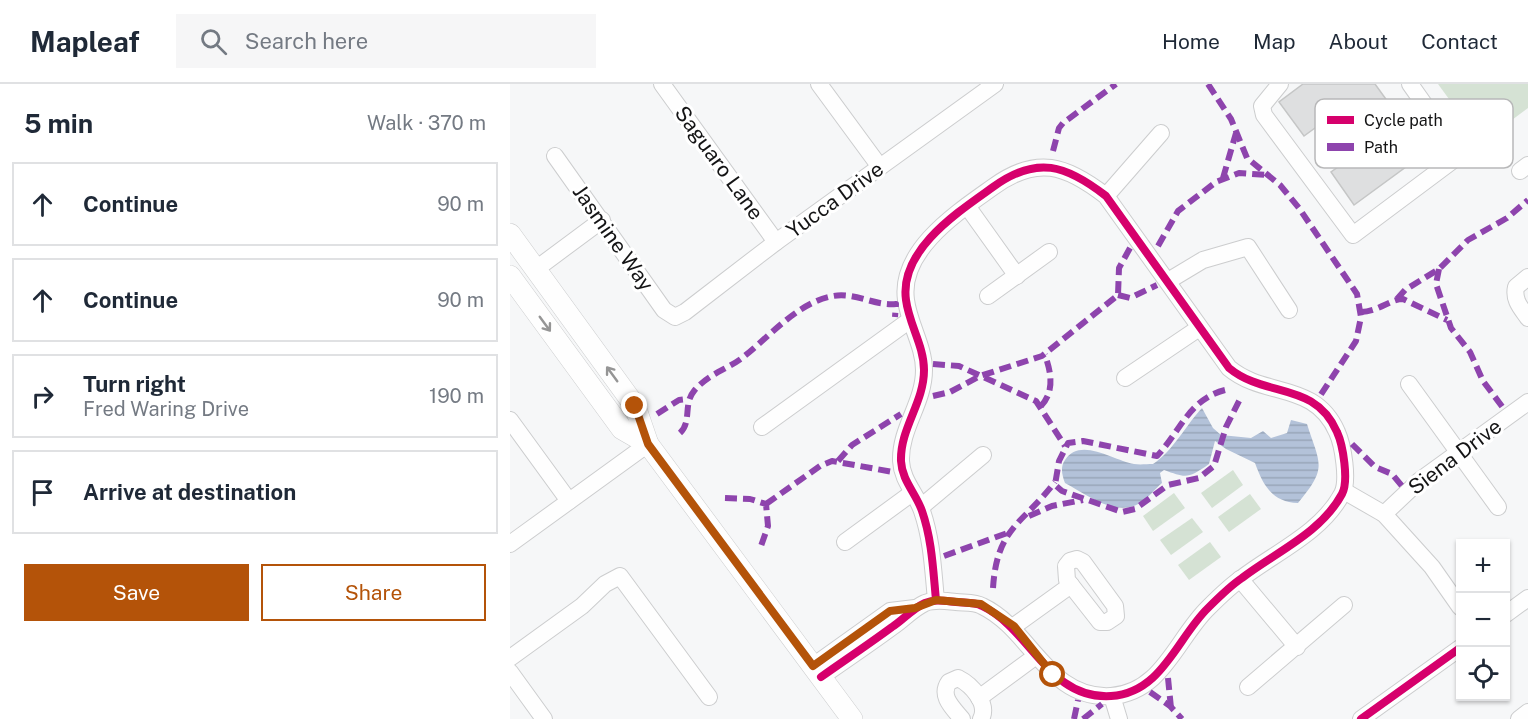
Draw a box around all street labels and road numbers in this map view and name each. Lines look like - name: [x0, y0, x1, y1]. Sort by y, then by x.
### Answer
- street label: Saguaro Lane: [670, 101, 769, 224]
- street label: Yucca Drive: [781, 156, 888, 243]
- street label: Jasmine Way: [568, 180, 659, 296]
- street label: Siena Drive: [1403, 413, 1506, 500]

